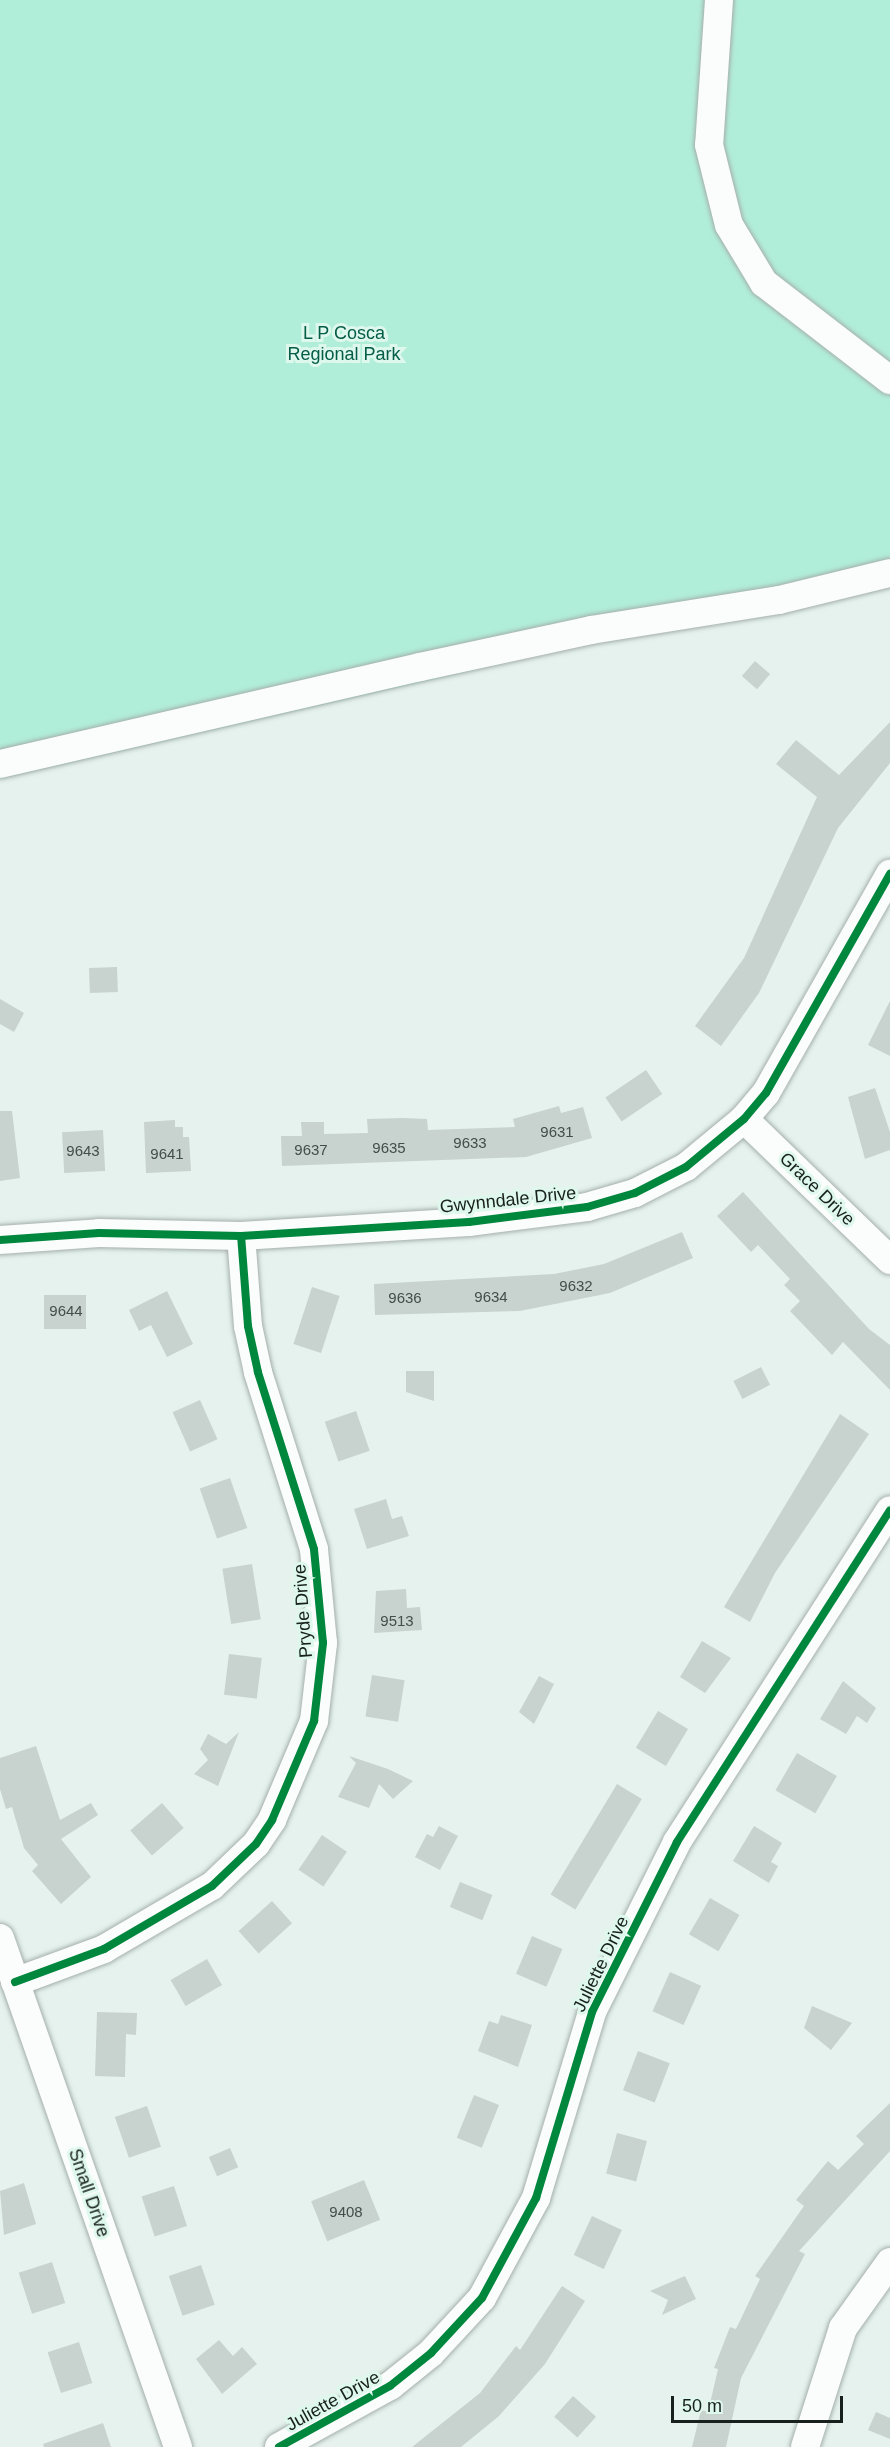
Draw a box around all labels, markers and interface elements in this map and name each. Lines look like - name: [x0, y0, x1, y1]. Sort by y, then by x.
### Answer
- park label: L P Cosca Regional Park: [287, 323, 401, 366]
- house number: 9631: [540, 1123, 574, 1141]
- house number: 9633: [453, 1134, 487, 1152]
- house number: 9635: [372, 1139, 406, 1157]
- house number: 9637: [294, 1141, 328, 1159]
- house number: 9643: [66, 1142, 100, 1160]
- house number: 9641: [150, 1145, 184, 1163]
- street label: Grace Drive: [775, 1148, 859, 1230]
- street label: Gwynndale Drive: [439, 1182, 577, 1218]
- house number: 9632: [559, 1277, 593, 1295]
- house number: 9634: [474, 1288, 508, 1306]
- house number: 9636: [388, 1289, 422, 1307]
- house number: 9644: [49, 1302, 83, 1320]
- street label: Pryde Drive: [289, 1563, 317, 1659]
- house number: 9513: [380, 1612, 414, 1630]
- street label: Juliette Drive: [568, 1913, 634, 2015]
- street label: Small Drive: [64, 2146, 114, 2240]
- house number: 9408: [329, 2203, 363, 2221]
- street label: Juliette Drive: [282, 2366, 384, 2436]
- scale bar: [674, 2384, 846, 2422]
- text: 50 m: [682, 2396, 722, 2416]

